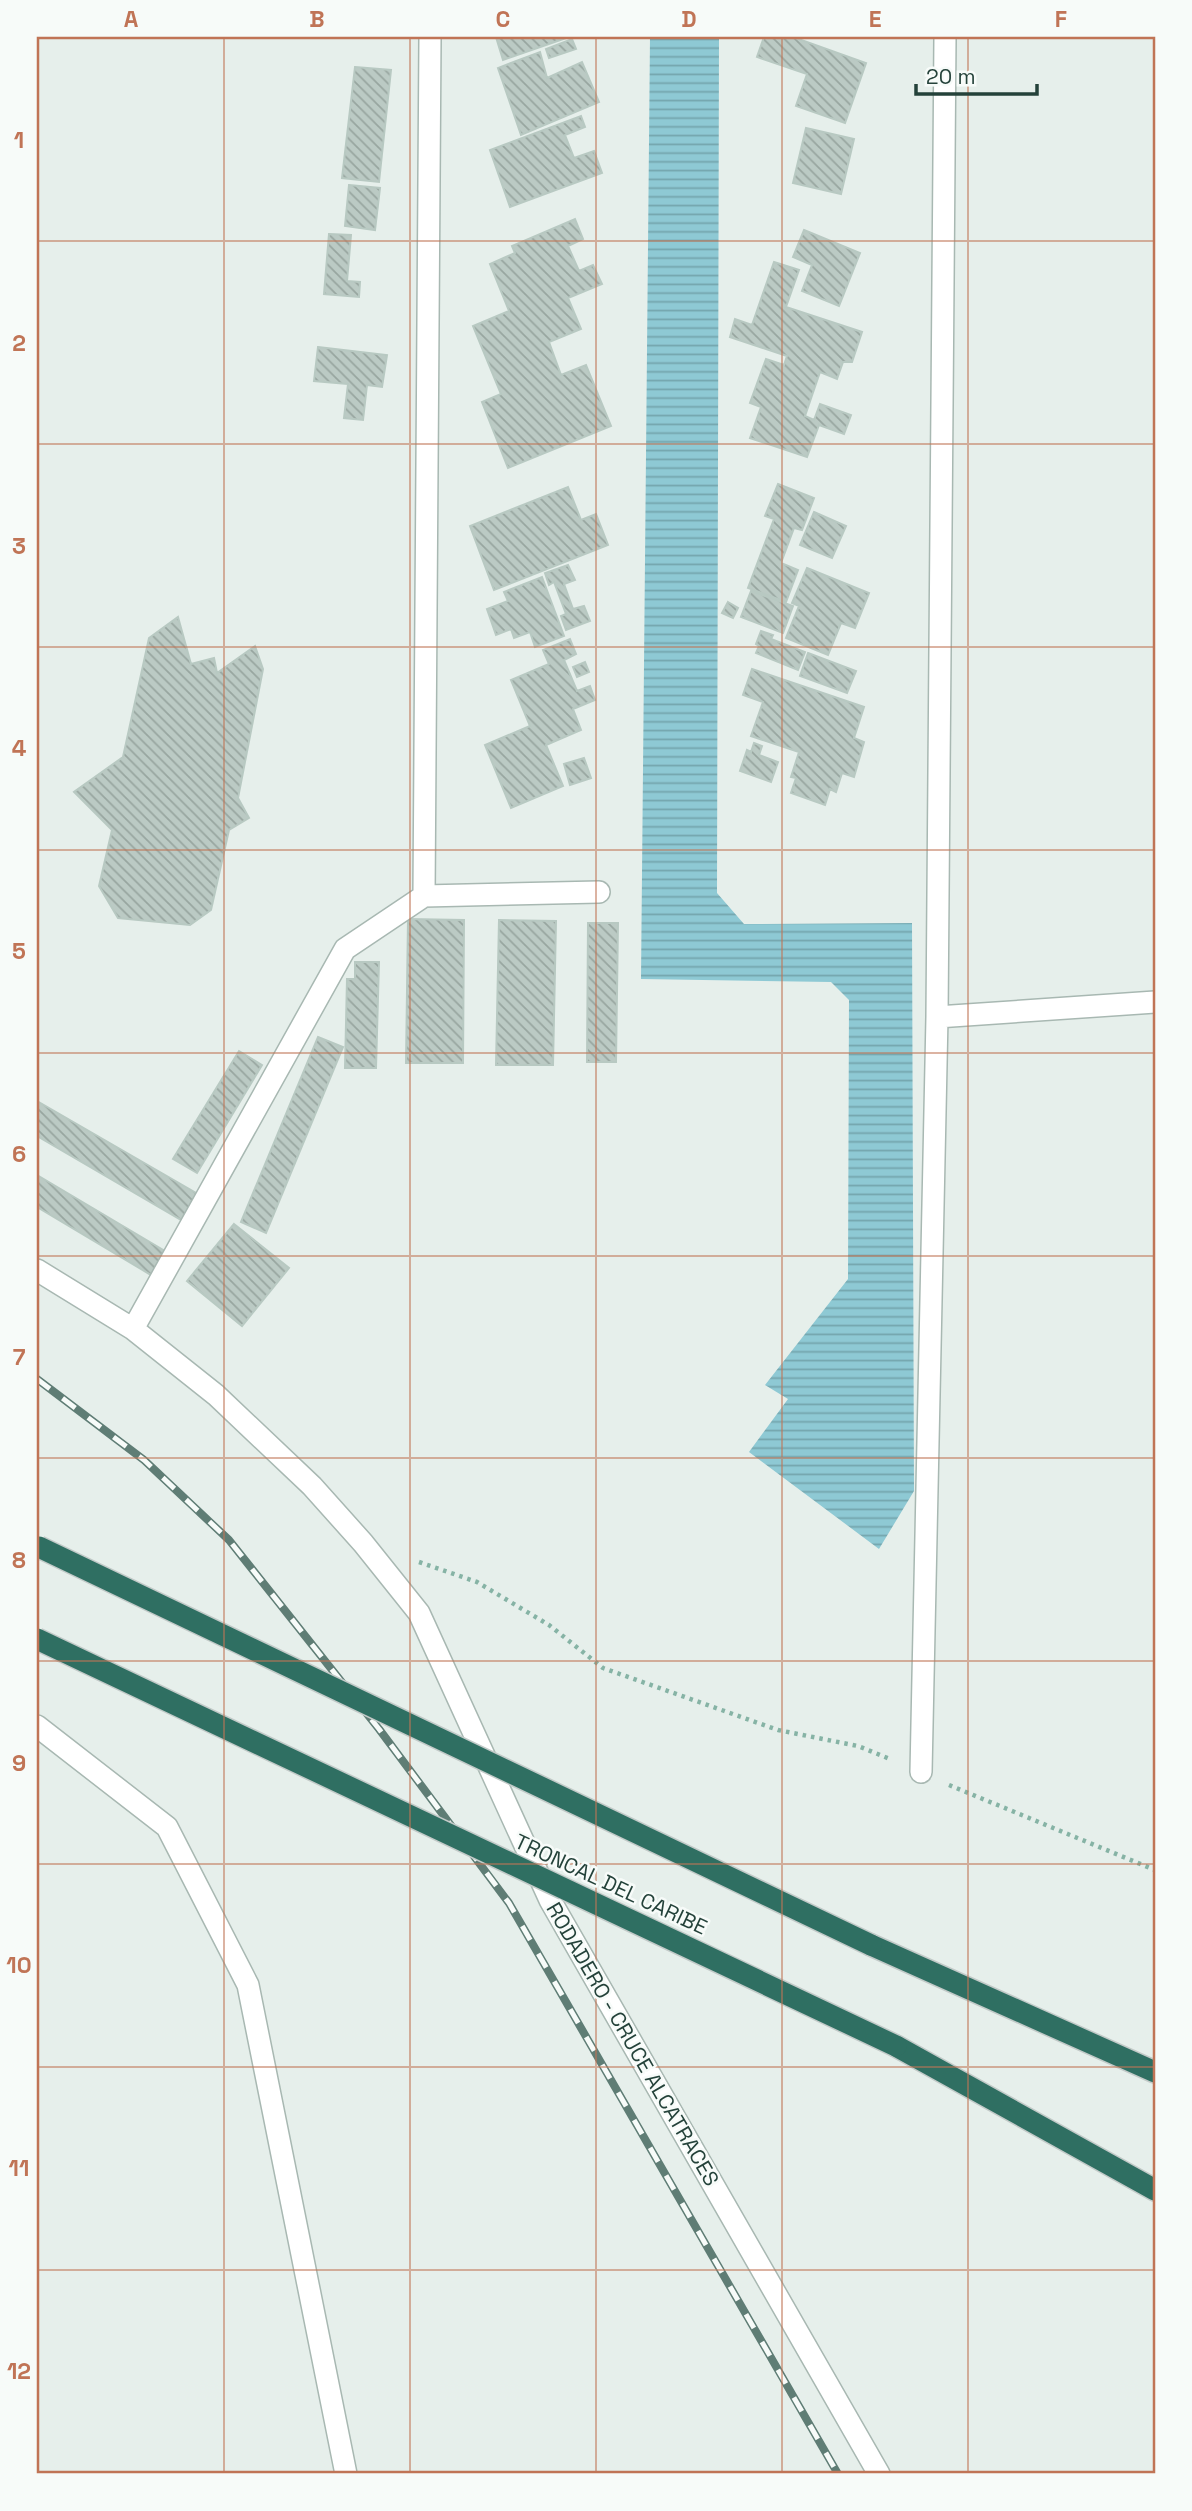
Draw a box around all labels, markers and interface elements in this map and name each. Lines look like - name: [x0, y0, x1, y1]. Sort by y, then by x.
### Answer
- text: A: [124, 4, 139, 34]
- text: B: [309, 4, 325, 34]
- text: C: [496, 4, 510, 34]
- text: D: [681, 4, 697, 34]
- text: E: [869, 4, 881, 34]
- text: F: [1055, 4, 1067, 34]
- scale bar: [916, 52, 1036, 96]
- text: 20 m: [926, 63, 976, 90]
- text: 1: [14, 125, 24, 155]
- text: 2: [12, 328, 26, 358]
- text: 3: [12, 531, 26, 561]
- text: 4: [12, 733, 27, 763]
- text: 5: [12, 936, 26, 966]
- text: 6: [12, 1139, 26, 1169]
- text: 7: [13, 1342, 26, 1372]
- text: 8: [12, 1545, 26, 1575]
- text: 9: [12, 1748, 26, 1778]
- street label: TRONCAL DEL CARIBE: [510, 1828, 712, 1940]
- street label: RODADERO - CRUCE ALCATRACES: [541, 1897, 725, 2191]
- text: 10: [6, 1950, 32, 1980]
- text: 11: [9, 2153, 29, 2183]
- text: 12: [7, 2356, 31, 2386]

